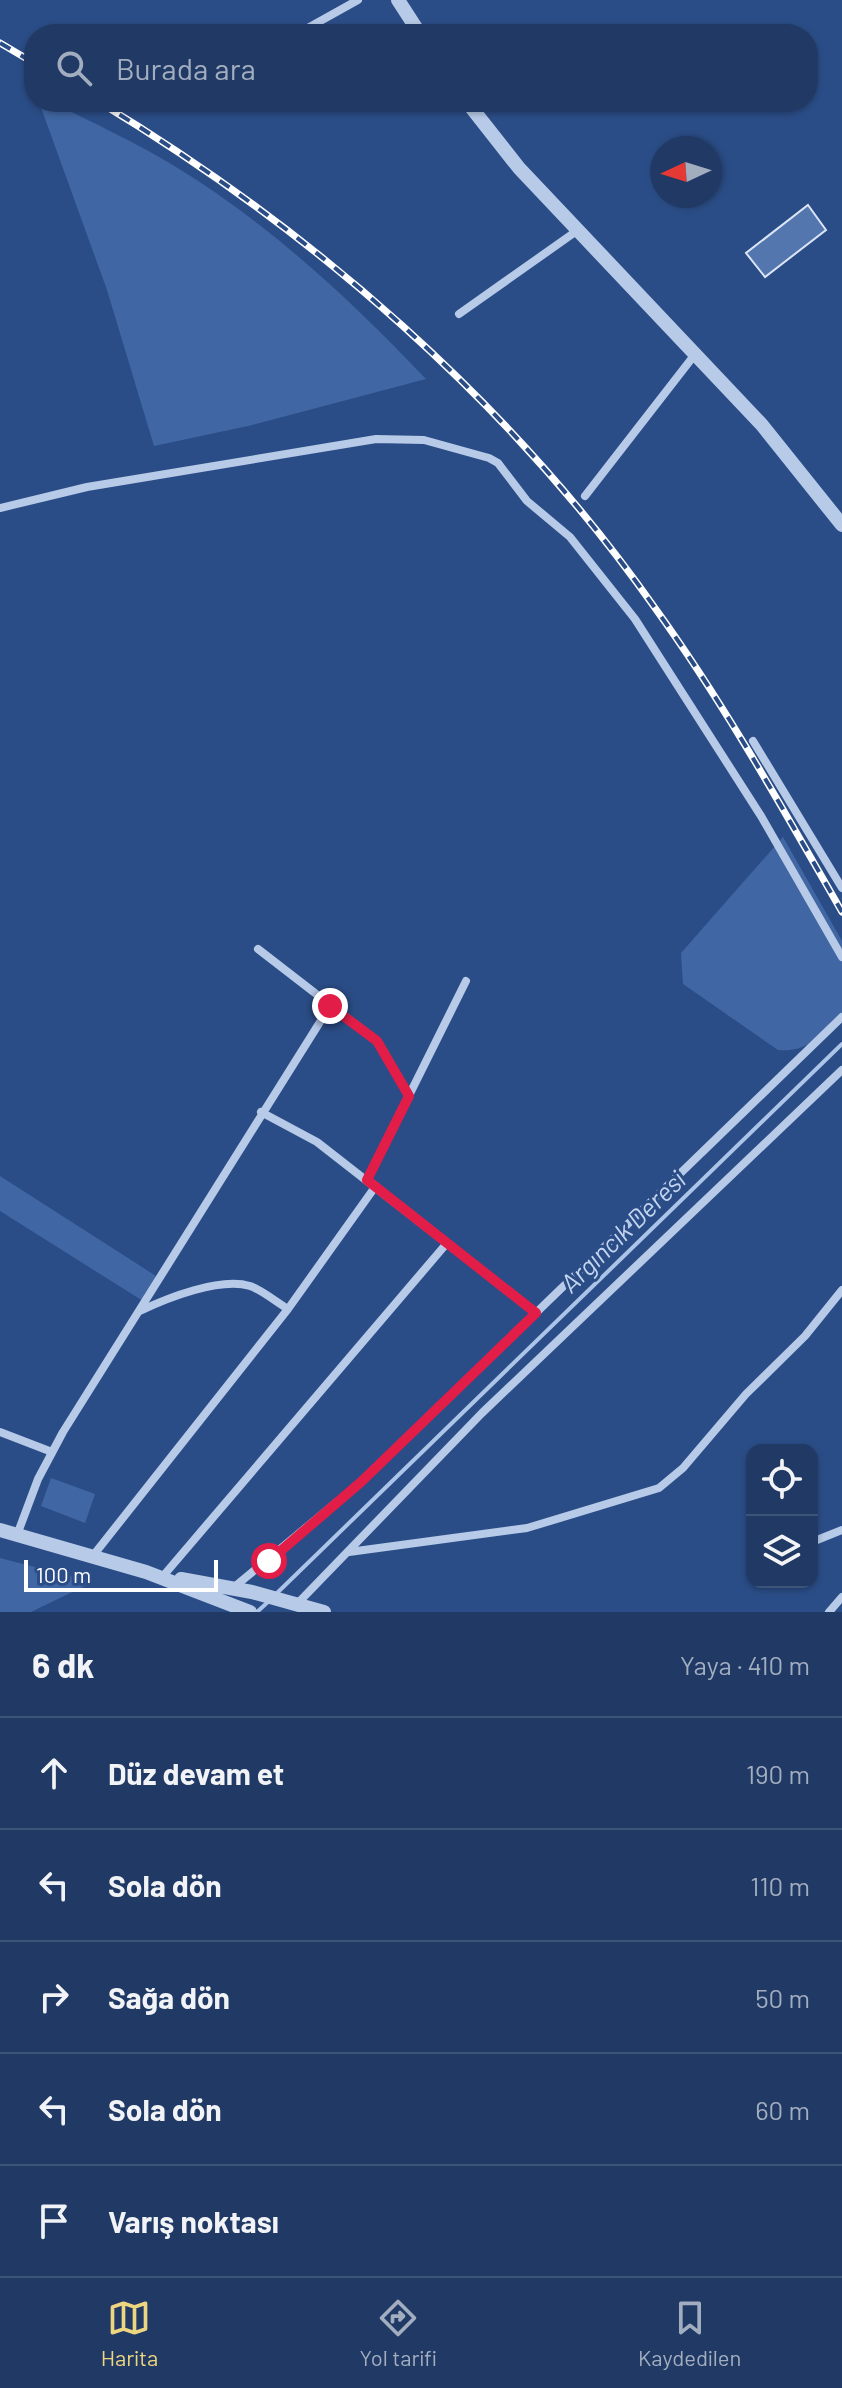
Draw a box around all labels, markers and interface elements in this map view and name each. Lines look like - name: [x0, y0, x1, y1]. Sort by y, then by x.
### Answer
- search box: [24, 24, 818, 112]
- icon: search: [52, 46, 96, 90]
- text: Burada ara: [116, 50, 256, 86]
- north arrow: [650, 136, 722, 208]
- route end: [312, 988, 348, 1024]
- water label: Argıncık Deresi: [553, 1163, 691, 1298]
- map controls: [746, 1444, 818, 1588]
- button: locate: [746, 1444, 818, 1516]
- button: layers: [746, 1516, 818, 1588]
- route start: [251, 1543, 287, 1579]
- scale bar: [24, 1556, 218, 1592]
- text: 100 m: [36, 1561, 91, 1587]
- text: 6 dk: [32, 1644, 94, 1685]
- text: Yaya · 410 m: [680, 1649, 810, 1680]
- icon: ahead: [32, 1751, 76, 1795]
- text: Düz devam et: [108, 1755, 284, 1791]
- text: 190 m: [746, 1758, 810, 1789]
- icon: left: [32, 1863, 76, 1907]
- text: Sola dön: [108, 1867, 222, 1903]
- text: 110 m: [750, 1870, 810, 1901]
- icon: right: [32, 1975, 76, 2019]
- text: Sağa dön: [108, 1979, 230, 2015]
- text: 50 m: [755, 1982, 810, 2013]
- icon: left: [32, 2087, 76, 2131]
- text: Sola dön: [108, 2091, 222, 2127]
- text: 60 m: [755, 2094, 810, 2125]
- icon: arrive: [32, 2199, 76, 2243]
- text: Varış noktası: [108, 2203, 279, 2239]
- tab: Harita: [101, 2296, 158, 2370]
- tab: Yol tarifi: [360, 2296, 437, 2370]
- tab: Kaydedilen: [638, 2296, 741, 2370]

